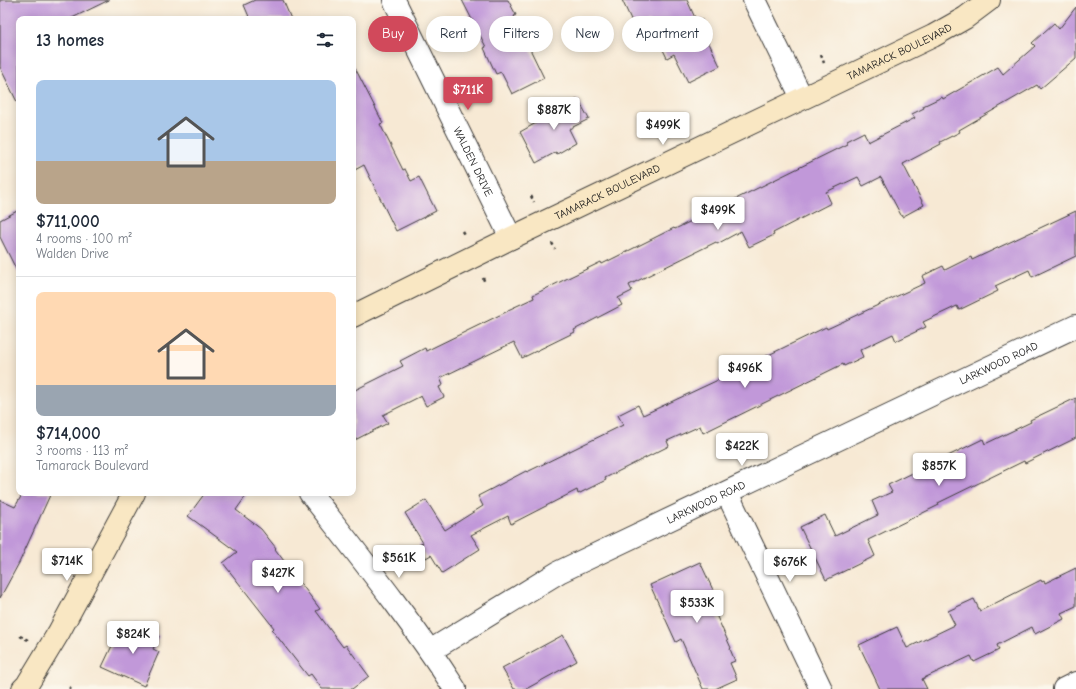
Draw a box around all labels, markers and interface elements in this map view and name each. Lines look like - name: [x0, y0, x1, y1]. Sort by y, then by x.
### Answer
- chip: Buy: [368, 16, 418, 52]
- chip: Rent: [426, 16, 481, 52]
- chip: Filters: [489, 16, 553, 52]
- chip: New: [561, 16, 614, 52]
- chip: Apartment: [622, 16, 713, 52]
- street label: TAMARACK BOULEVARD: [845, 21, 954, 83]
- icon: filters: [314, 29, 336, 51]
- text: 13 homes: [36, 31, 104, 50]
- pin: $711K: [440, 77, 496, 111]
- text: $711K: [452, 82, 484, 97]
- pin: $887K: [526, 97, 582, 131]
- text: $887K: [537, 102, 571, 117]
- icon: home: [150, 106, 222, 178]
- pin: $499K: [635, 112, 691, 146]
- text: $499K: [646, 117, 680, 132]
- street label: WALDEN DRIVE: [450, 125, 496, 199]
- street label: TAMARACK BOULEVARD: [553, 162, 662, 223]
- pin: $499K: [690, 197, 746, 231]
- text: $499K: [701, 202, 735, 217]
- text: $711,000: [36, 212, 100, 231]
- text: 4 rooms · 100 m²: [36, 231, 132, 246]
- text: Walden Drive: [36, 246, 109, 261]
- icon: home: [150, 318, 222, 390]
- street label: LARKWOOD ROAD: [957, 339, 1040, 388]
- pin: $496K: [717, 355, 773, 389]
- text: $496K: [728, 360, 762, 375]
- text: $714,000: [36, 424, 101, 443]
- pin: $422K: [714, 433, 770, 467]
- text: $422K: [725, 438, 759, 453]
- text: 3 rooms · 113 m²: [36, 443, 128, 458]
- pin: $857K: [911, 453, 967, 487]
- text: Tamarack Boulevard: [36, 458, 149, 473]
- text: $857K: [922, 458, 956, 473]
- street label: LARKWOOD ROAD: [665, 478, 748, 527]
- pin: $561K: [371, 545, 427, 579]
- pin: $714K: [39, 548, 95, 582]
- pin: $676K: [762, 549, 818, 583]
- text: $561K: [382, 550, 416, 565]
- text: $714K: [51, 553, 83, 568]
- text: $676K: [773, 554, 807, 569]
- pin: $427K: [250, 560, 306, 594]
- text: $427K: [261, 565, 295, 580]
- pin: $533K: [669, 590, 725, 624]
- text: $533K: [680, 595, 714, 610]
- pin: $824K: [105, 621, 161, 655]
- text: $824K: [116, 626, 150, 641]

